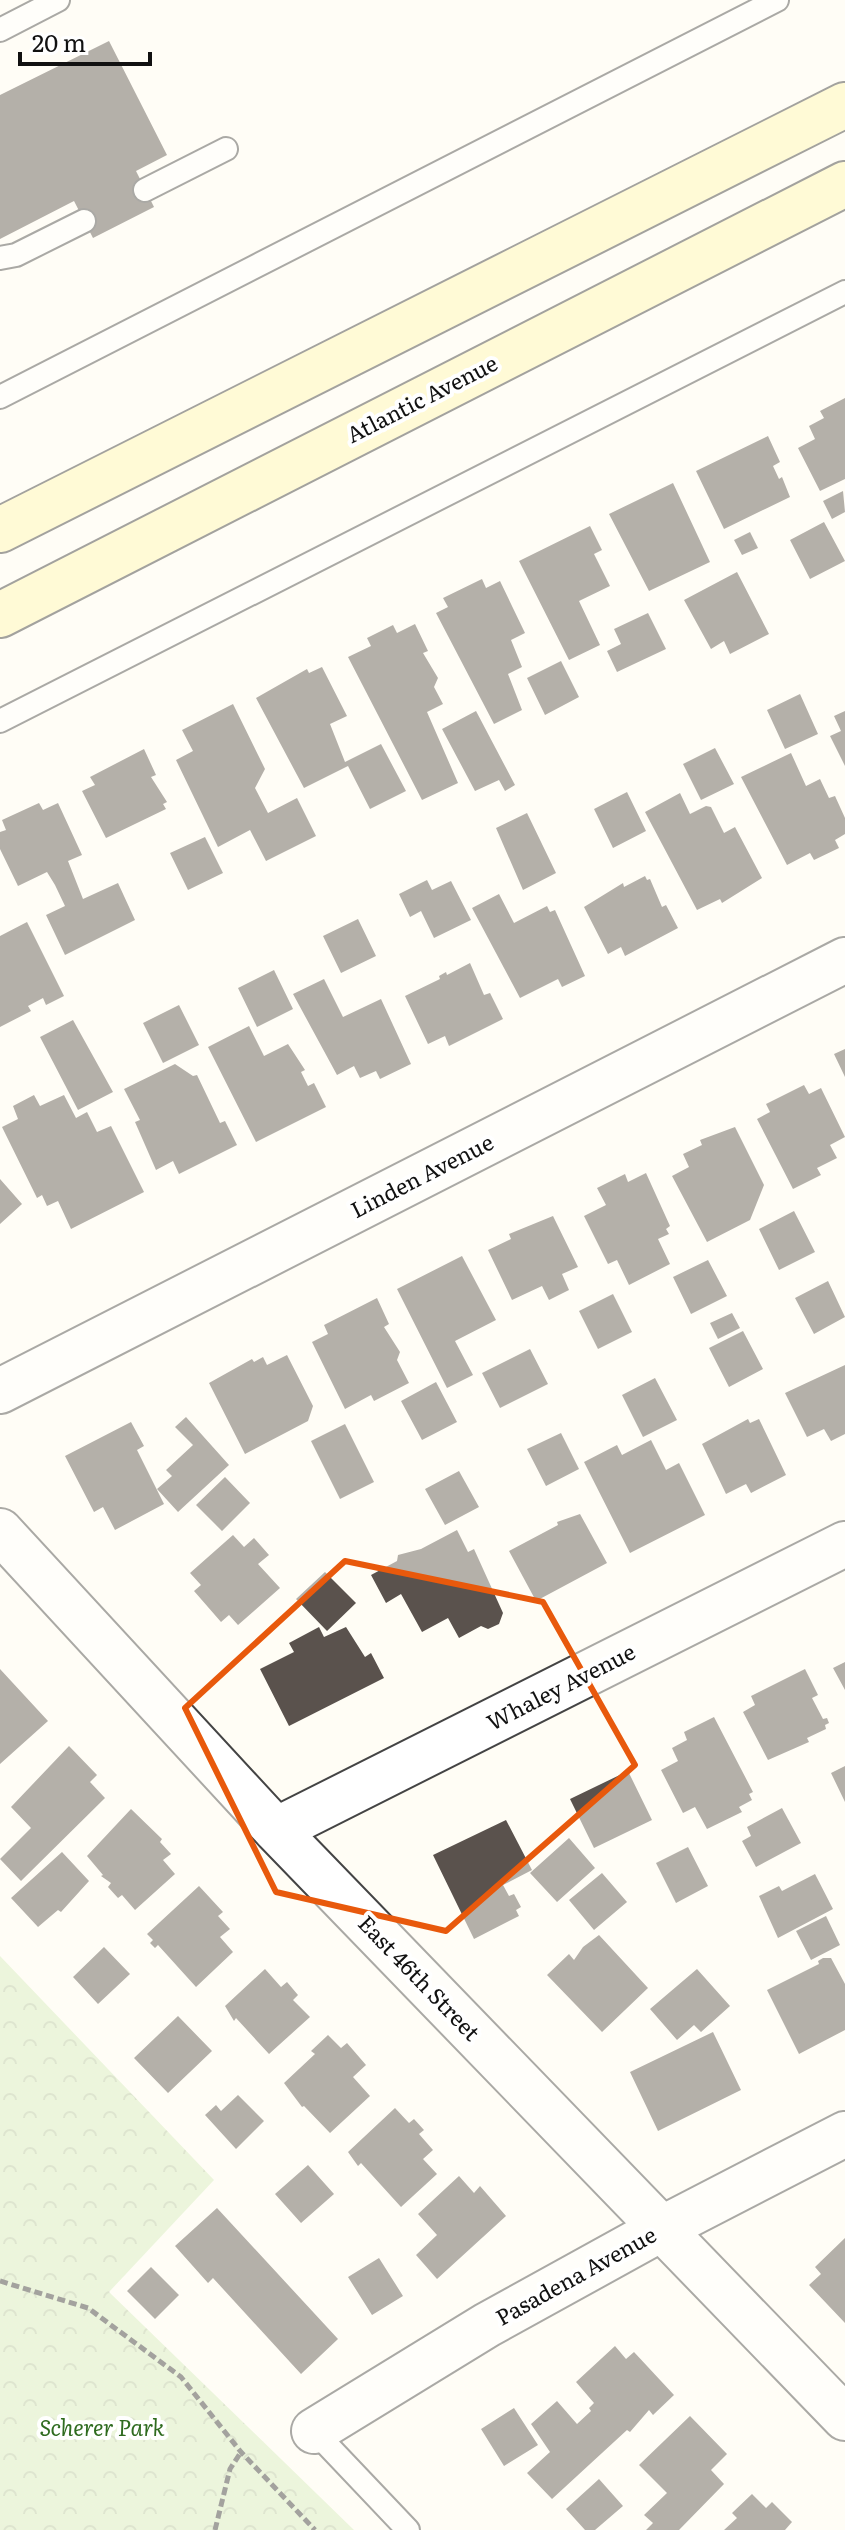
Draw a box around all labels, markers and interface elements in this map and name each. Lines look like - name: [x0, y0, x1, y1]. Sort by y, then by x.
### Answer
- scale bar: [20, 16, 150, 66]
- text: 20 m: [32, 24, 86, 59]
- street label: Atlantic Avenue: [340, 345, 503, 450]
- street label: Linden Avenue: [344, 1124, 498, 1225]
- street label: Whaley Avenue: [480, 1634, 640, 1737]
- street label: East 46th Street: [351, 1907, 489, 2047]
- street label: Pasadena Avenue: [489, 2217, 662, 2333]
- park label: Scherer Park: [39, 2410, 165, 2443]

